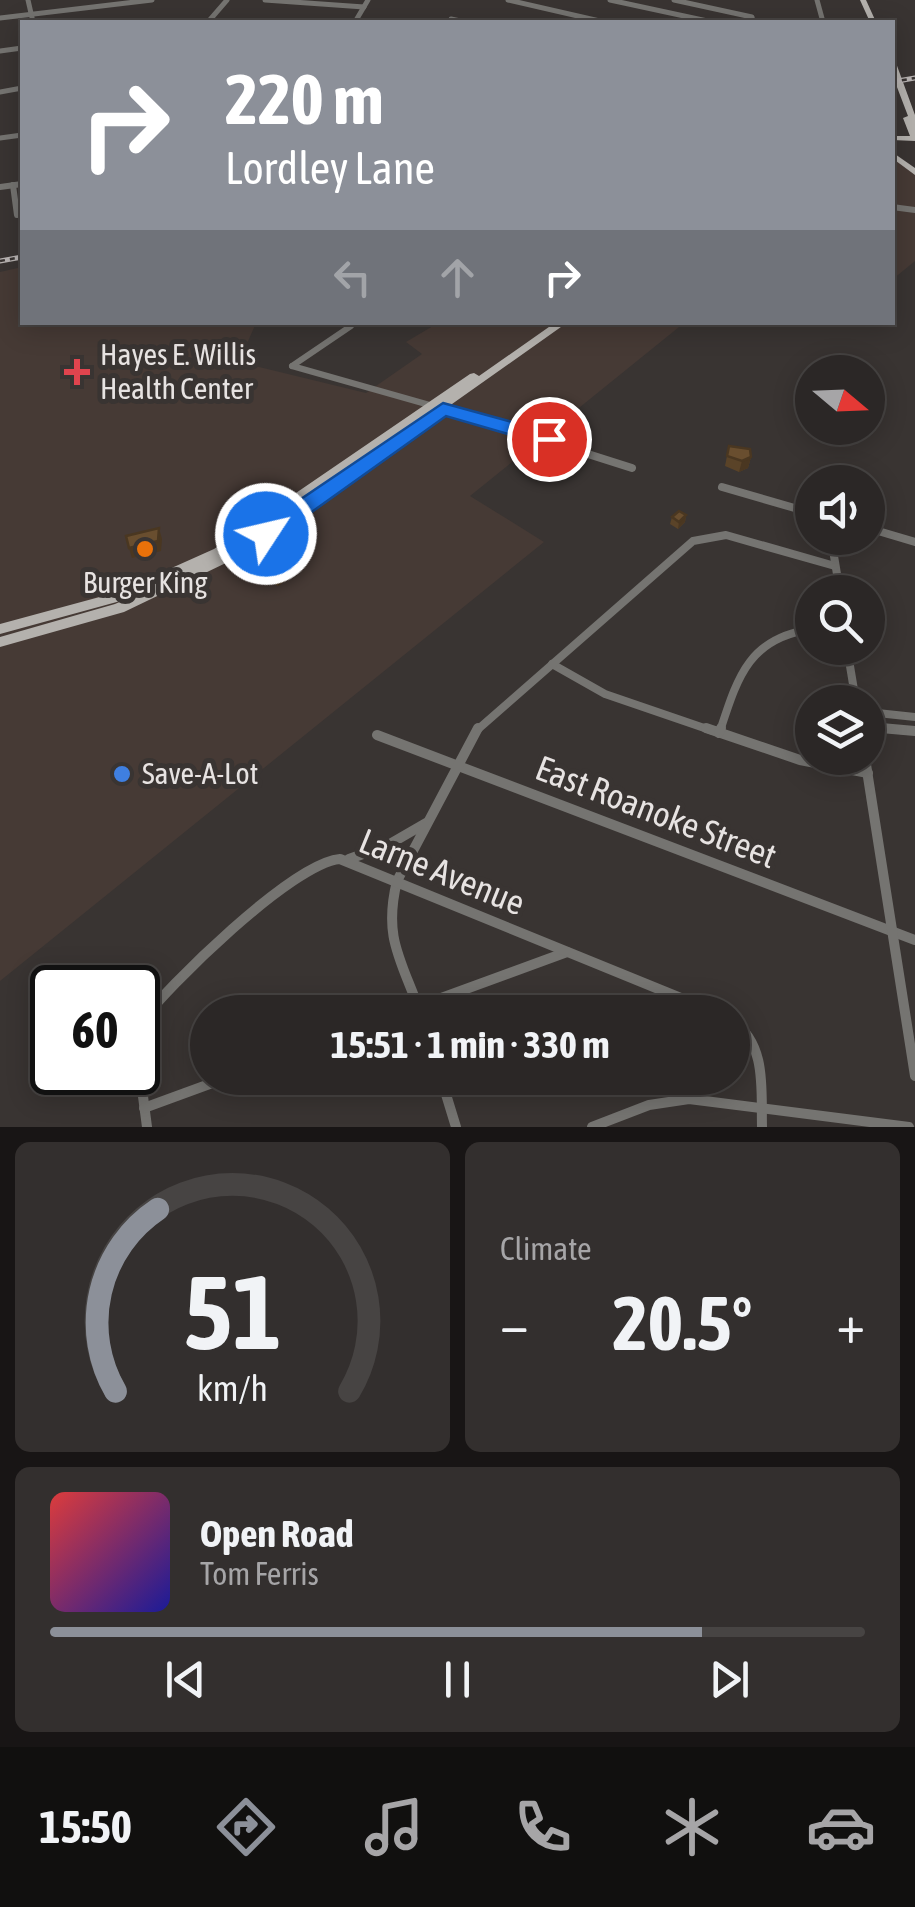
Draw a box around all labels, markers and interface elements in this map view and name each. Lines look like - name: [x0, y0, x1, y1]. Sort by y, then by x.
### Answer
- text: 220 m: [225, 59, 384, 139]
- icon: right: [60, 60, 190, 190]
- text: Lordley Lane: [225, 142, 435, 194]
- icon: left: [325, 250, 380, 305]
- icon: ahead: [430, 250, 485, 305]
- icon: right: [535, 250, 590, 305]
- place label: Hayes E. Willis Health Center: [100, 337, 256, 405]
- north arrow: [795, 355, 885, 445]
- map controls: [795, 355, 885, 775]
- marker: Hayes E. Willis Health Center: [64, 359, 90, 385]
- pin: [507, 397, 592, 482]
- icon: arrive: [522, 412, 577, 467]
- button: sound: [795, 465, 885, 555]
- position arrow: [214, 482, 318, 586]
- marker: Burger King: [134, 538, 156, 560]
- place label: Burger King: [83, 565, 207, 599]
- button: search: [795, 575, 885, 665]
- button: layers: [795, 685, 885, 775]
- street label: East Roanoke Street: [531, 747, 782, 875]
- place label: Save-A-Lot: [142, 756, 258, 790]
- marker: Save-A-Lot: [111, 763, 133, 785]
- street label: Larne Avenue: [354, 820, 531, 922]
- speed limit sign: 60: [30, 965, 160, 1095]
- text: 15:51 · 1 min · 330 m: [330, 1023, 610, 1066]
- text: Climate: [500, 1230, 592, 1267]
- text: 51: [184, 1252, 281, 1371]
- text: 20.5°: [613, 1280, 752, 1366]
- text: −: [500, 1292, 529, 1355]
- text: +: [836, 1292, 865, 1355]
- text: km/h: [197, 1368, 268, 1409]
- text: Open Road: [200, 1512, 354, 1555]
- text: Tom Ferris: [200, 1555, 319, 1592]
- icon: previous: [158, 1652, 213, 1707]
- icon: pause: [430, 1652, 485, 1707]
- icon: next: [702, 1652, 757, 1707]
- icon: directions: [211, 1792, 281, 1862]
- icon: music: [359, 1792, 429, 1862]
- icon: phone: [508, 1792, 578, 1862]
- icon: climate: [657, 1792, 727, 1862]
- icon: car: [806, 1792, 876, 1862]
- text: 15:50: [39, 1801, 132, 1853]

